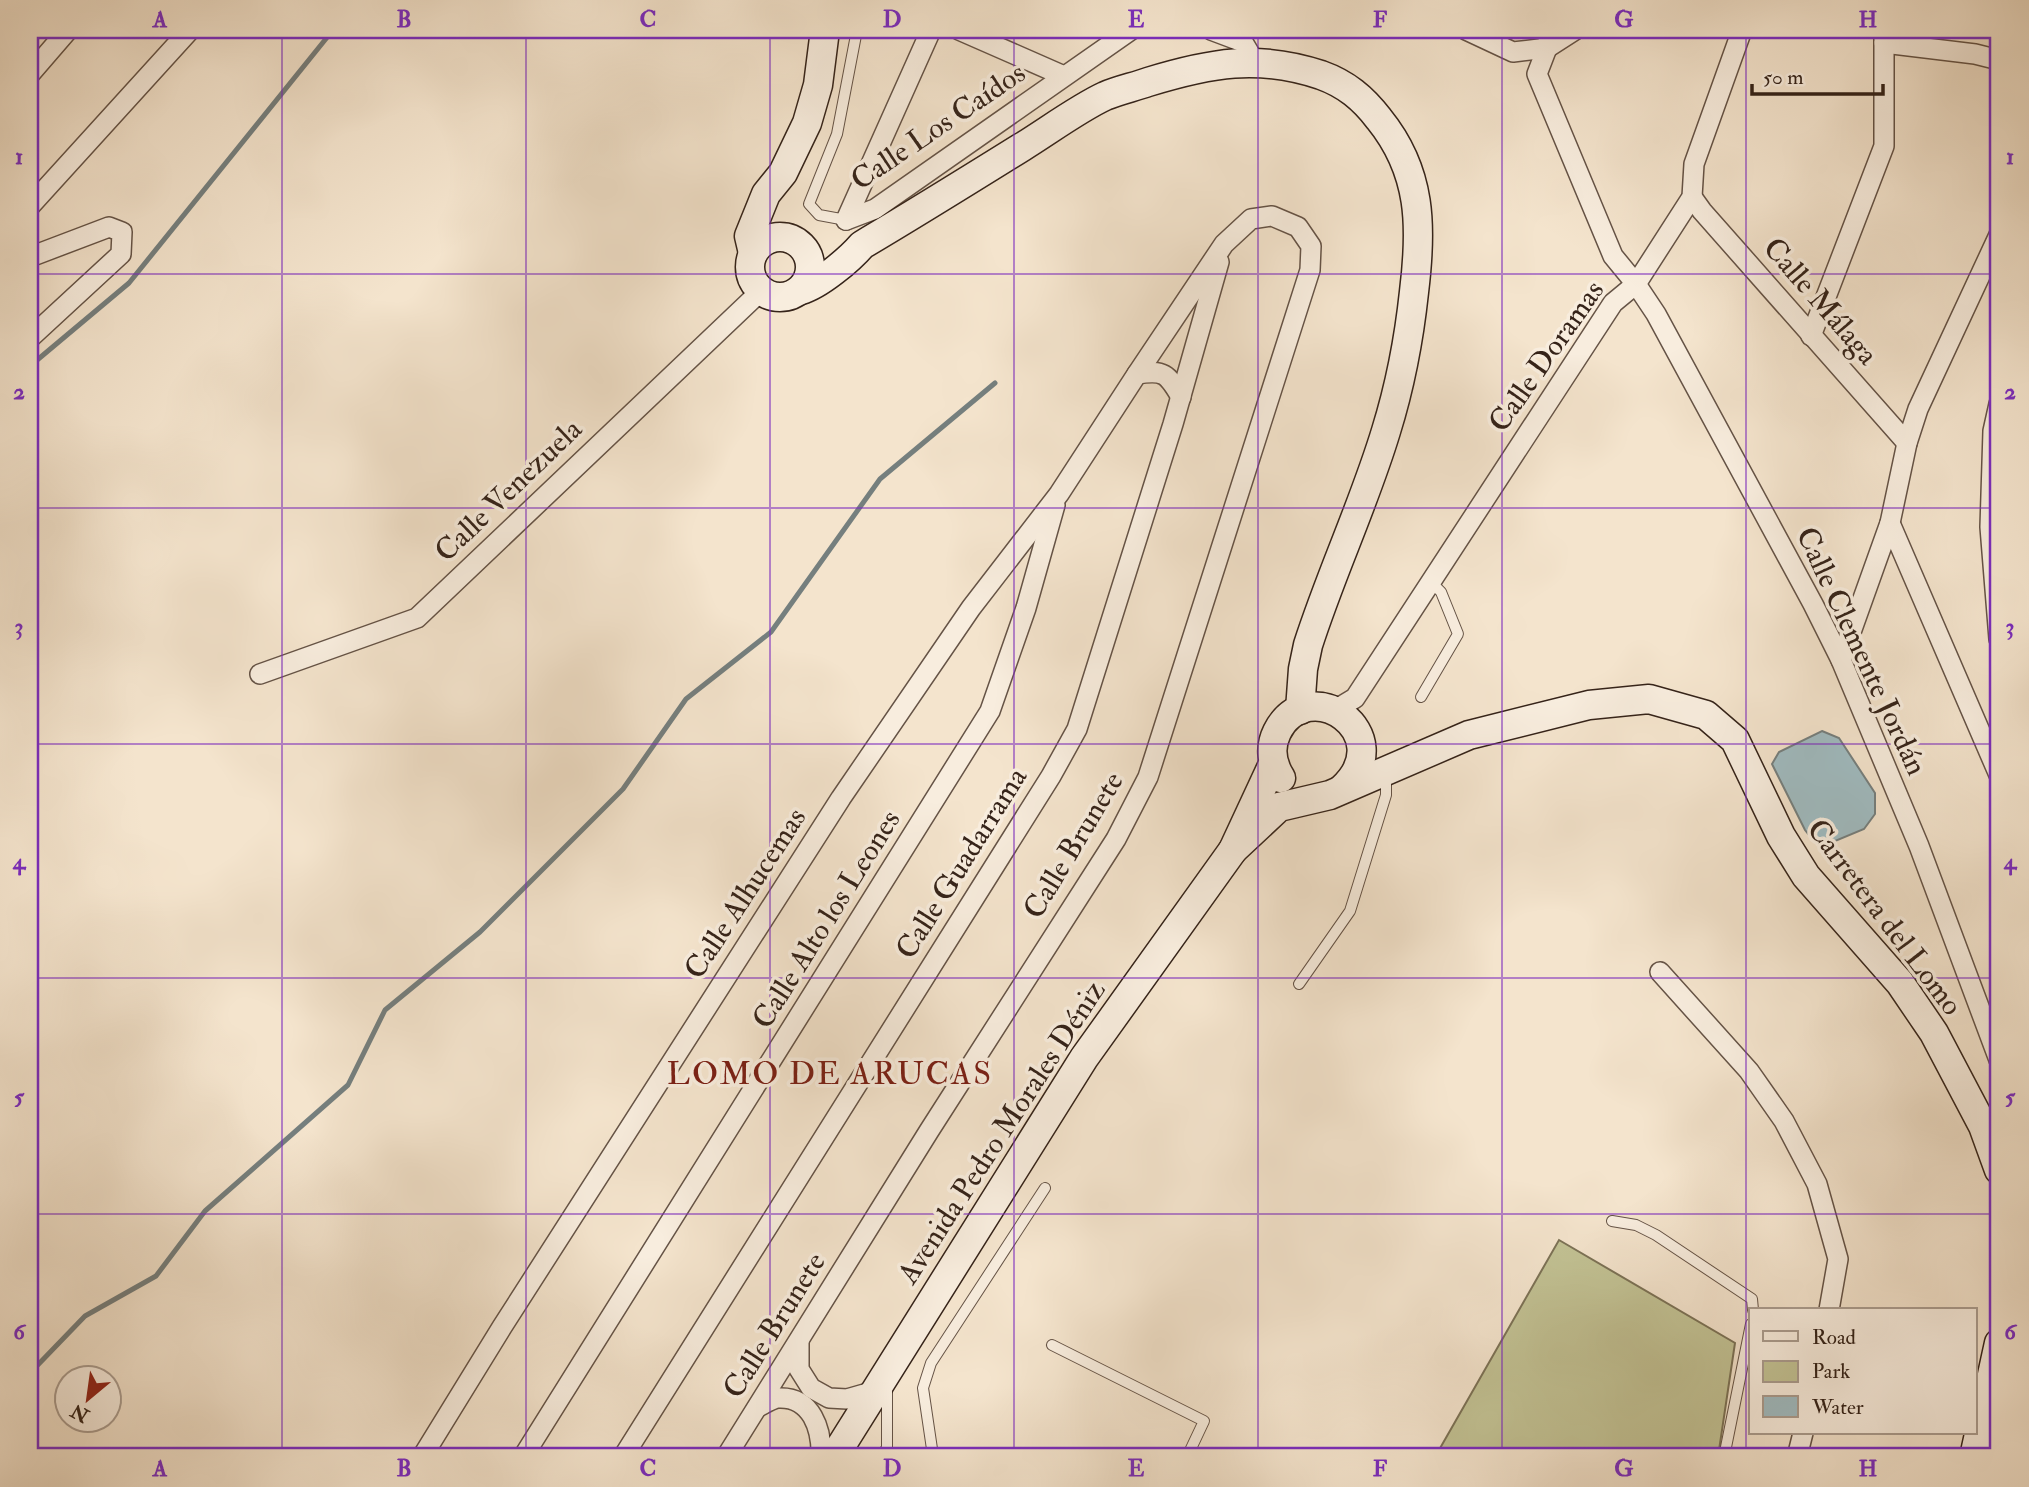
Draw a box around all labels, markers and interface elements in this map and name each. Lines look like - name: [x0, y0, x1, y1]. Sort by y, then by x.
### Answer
- text: A: [152, 5, 168, 34]
- text: B: [396, 5, 412, 34]
- text: C: [640, 5, 656, 34]
- text: D: [883, 5, 901, 34]
- text: E: [1128, 5, 1145, 34]
- text: F: [1373, 5, 1388, 34]
- text: G: [1614, 5, 1634, 34]
- text: H: [1859, 5, 1878, 34]
- scale bar: [1752, 52, 1884, 96]
- street label: Calle Los Caídos: [844, 54, 1033, 198]
- text: 50 m: [1763, 64, 1804, 91]
- text: 1: [15, 142, 23, 171]
- text: 1: [2006, 142, 2014, 171]
- street label: Calle Málaga: [1755, 230, 1886, 373]
- street label: Calle Doramas: [1481, 273, 1612, 439]
- text: 2: [13, 377, 25, 406]
- text: 2: [2004, 377, 2016, 406]
- street label: Calle Venezuela: [427, 411, 590, 570]
- street label: Calle Clemente Jordán: [1788, 521, 1935, 781]
- text: 3: [15, 612, 23, 641]
- text: 3: [2006, 612, 2014, 641]
- street label: Calle Guadarrama: [888, 760, 1035, 966]
- street label: Calle Brunete: [1015, 765, 1132, 925]
- street label: Calle Alhucemas: [676, 801, 814, 986]
- street label: Calle Alto los Leones: [744, 803, 909, 1035]
- street label: Carretera del Lomo: [1799, 812, 1970, 1023]
- text: 4: [12, 847, 27, 876]
- text: 4: [2003, 847, 2018, 876]
- street label: Avenida Pedro Morales Déniz: [889, 974, 1113, 1292]
- district label: LOMO DE ARUCAS: [667, 1054, 993, 1094]
- text: 5: [14, 1082, 25, 1111]
- text: 5: [2005, 1082, 2016, 1111]
- street label: Calle Brunete: [715, 1246, 834, 1405]
- legend: [1749, 1308, 1976, 1434]
- text: 6: [13, 1317, 27, 1346]
- text: 6: [2004, 1317, 2018, 1346]
- text: Road: [1812, 1324, 1857, 1351]
- text: Park: [1812, 1358, 1850, 1385]
- north arrow: [52, 1364, 122, 1434]
- text: Water: [1811, 1394, 1864, 1421]
- text: N: [66, 1398, 94, 1428]
- text: A: [152, 1454, 168, 1483]
- text: B: [396, 1454, 412, 1483]
- text: C: [640, 1454, 656, 1483]
- text: D: [883, 1454, 901, 1483]
- text: E: [1128, 1454, 1145, 1483]
- text: F: [1373, 1454, 1388, 1483]
- text: G: [1614, 1454, 1634, 1483]
- text: H: [1859, 1454, 1878, 1483]

